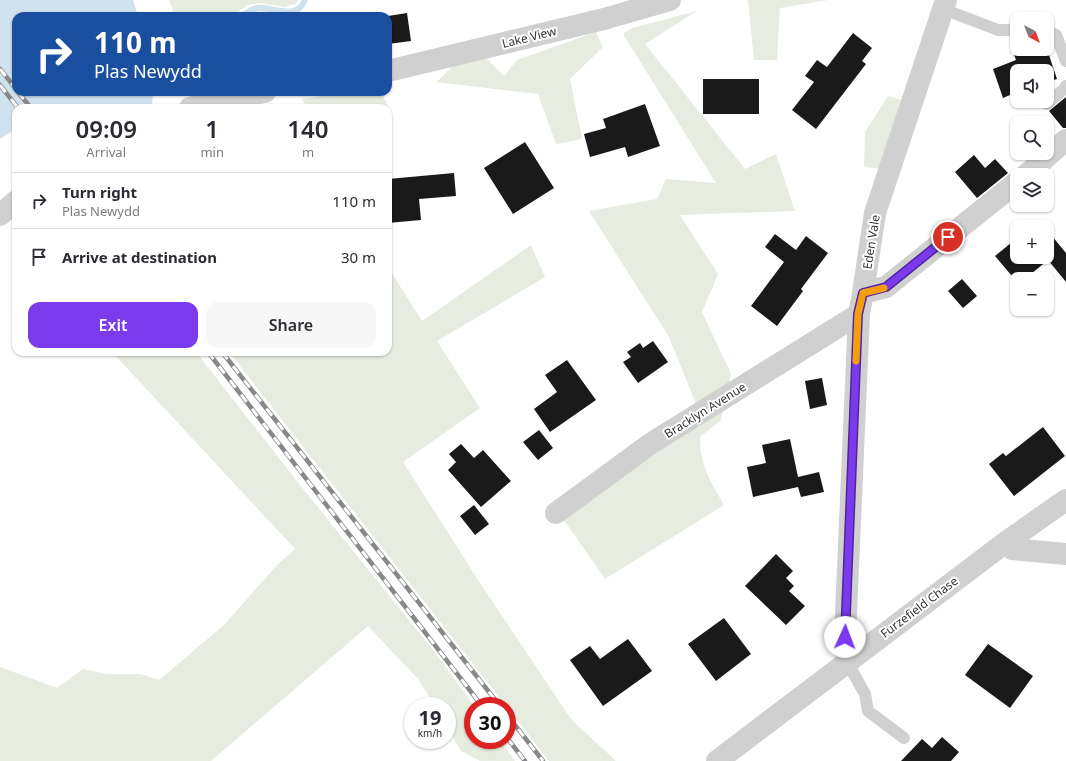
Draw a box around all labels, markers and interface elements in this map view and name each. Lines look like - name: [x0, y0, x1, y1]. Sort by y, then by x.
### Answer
- north arrow: [1010, 12, 1054, 56]
- map controls: [1010, 12, 1054, 316]
- street label: Lake View: [500, 22, 559, 52]
- text: 110 m: [94, 23, 177, 61]
- icon: right: [28, 28, 80, 80]
- text: Plas Newydd: [94, 59, 202, 83]
- button: sound: [1010, 64, 1054, 108]
- text: 09:09: [75, 112, 137, 145]
- text: 1: [205, 112, 219, 145]
- text: 140: [287, 112, 329, 145]
- button: search: [1010, 116, 1054, 160]
- text: Arrival: [86, 143, 126, 161]
- text: min: [200, 143, 224, 161]
- text: m: [302, 143, 314, 161]
- button: layers: [1010, 168, 1054, 212]
- text: Turn right: [62, 182, 137, 202]
- icon: right: [28, 190, 50, 212]
- text: 110 m: [332, 191, 376, 211]
- text: Plas Newydd: [62, 202, 140, 220]
- street label: Eden Vale: [858, 213, 884, 270]
- pin: [931, 220, 965, 254]
- button: +: [1010, 220, 1054, 264]
- icon: arrive: [937, 226, 959, 248]
- icon: arrive: [28, 246, 50, 268]
- text: Arrive at destination: [62, 247, 217, 267]
- text: 30 m: [341, 247, 376, 267]
- button: −: [1010, 272, 1054, 316]
- button: Exit: [28, 302, 198, 348]
- button: Share: [206, 302, 376, 348]
- street label: Bracklyn Avenue: [661, 378, 749, 442]
- street label: Furzefield Chase: [877, 572, 961, 642]
- position arrow: [824, 616, 866, 658]
- speed limit sign: 30: [464, 697, 516, 749]
- text: 19: [419, 704, 441, 731]
- text: km/h: [418, 726, 442, 740]

